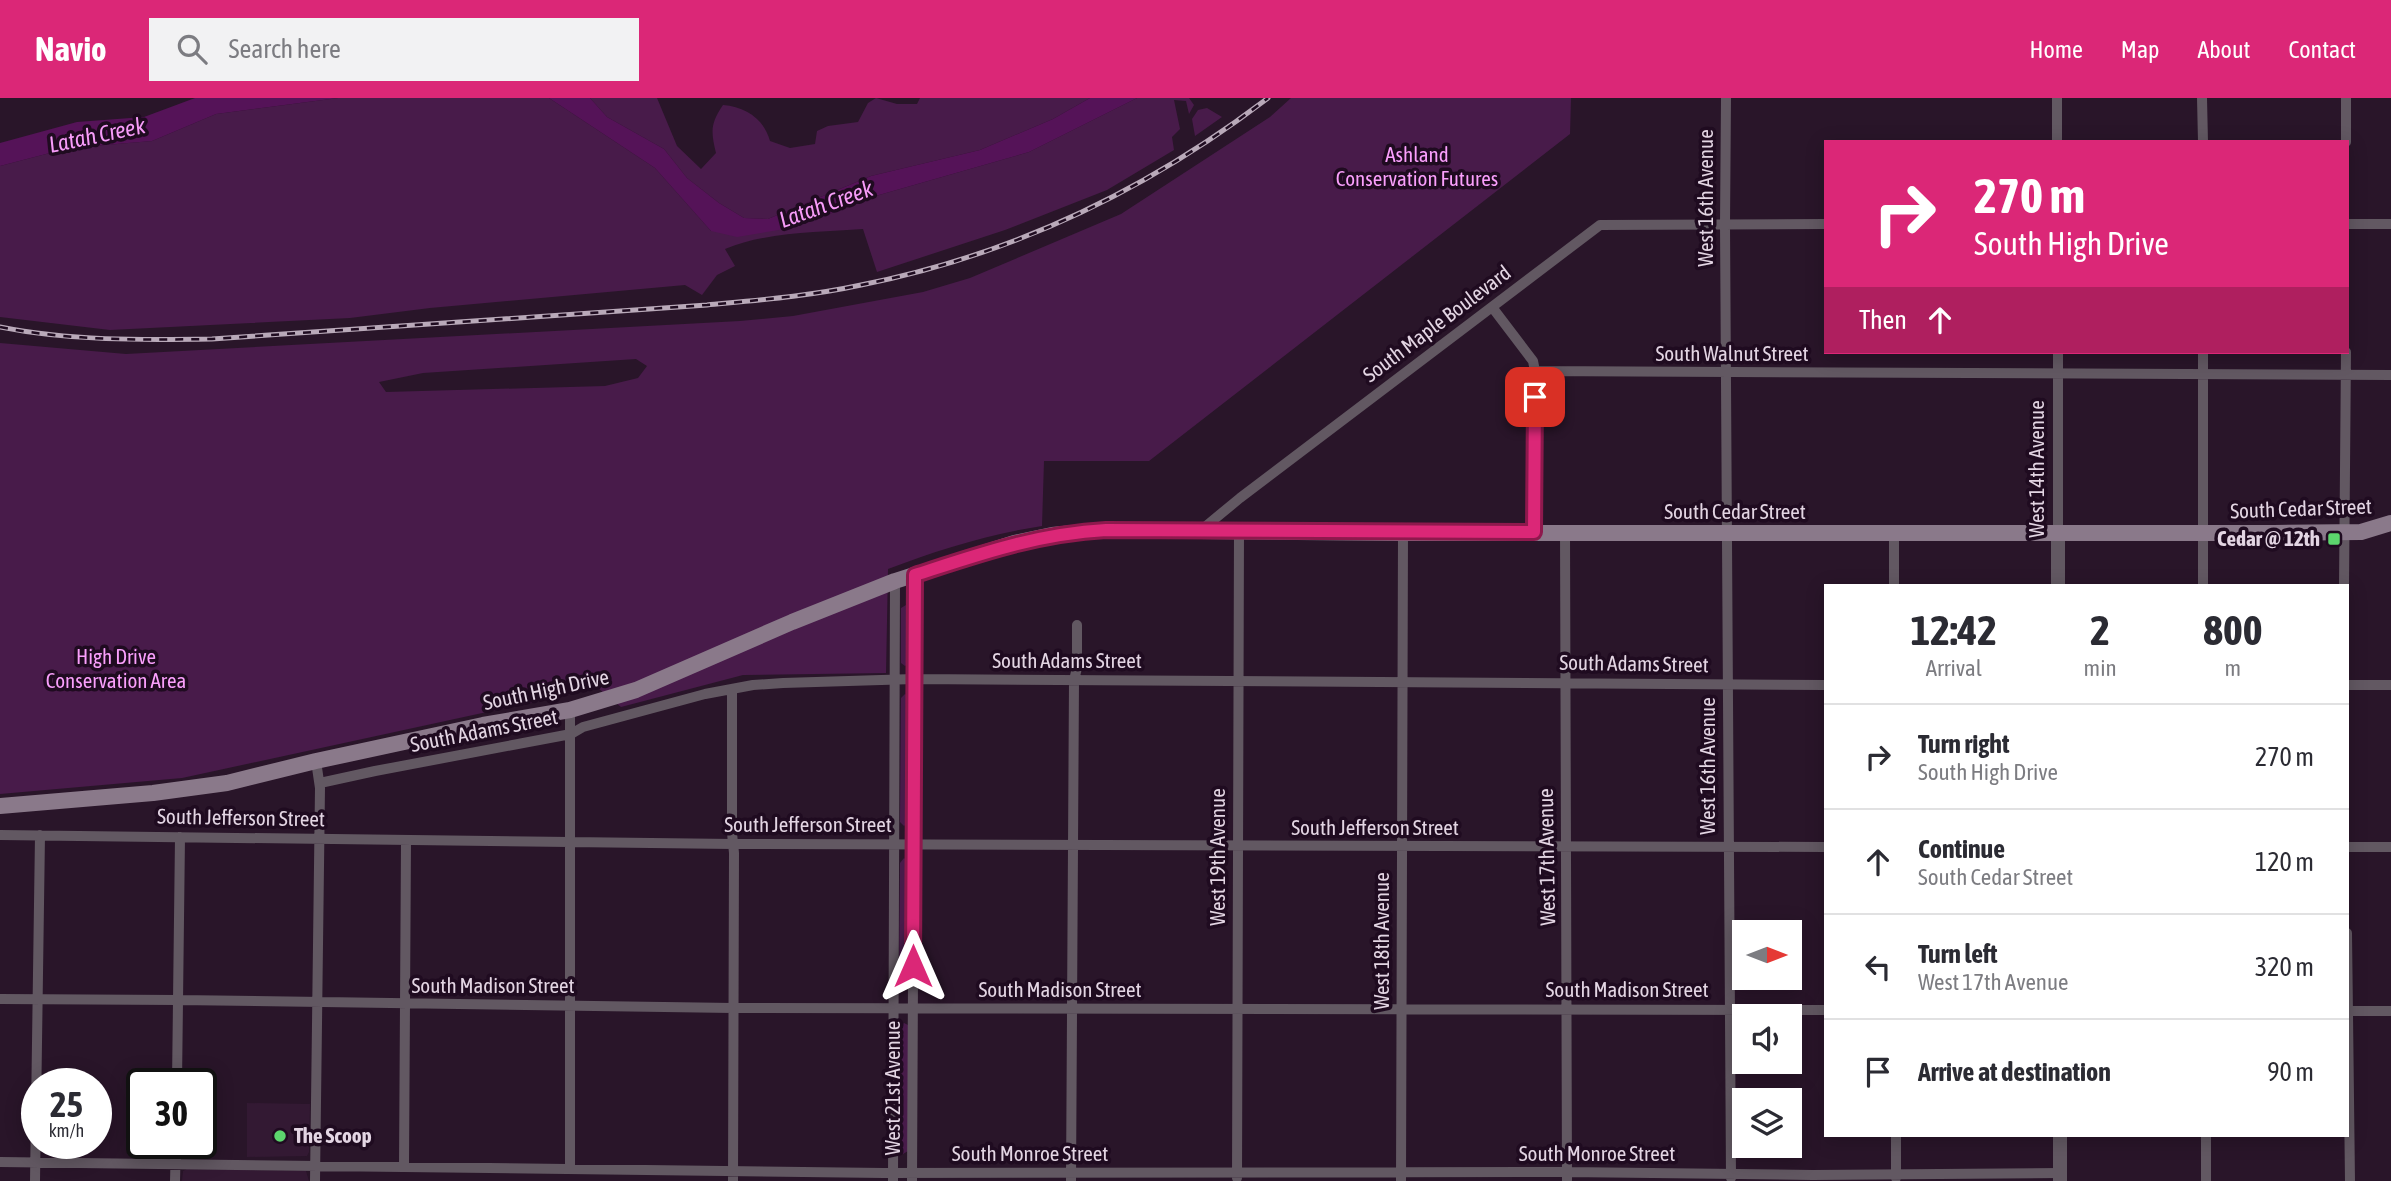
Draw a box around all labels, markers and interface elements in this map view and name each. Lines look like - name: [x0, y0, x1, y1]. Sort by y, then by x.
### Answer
- search box: [149, 18, 639, 81]
- text: Navio: [35, 30, 107, 68]
- icon: search: [173, 30, 211, 68]
- text: Search here: [229, 34, 341, 64]
- text: Home: [2029, 36, 2083, 63]
- text: Map: [2121, 36, 2159, 63]
- text: About: [2197, 36, 2250, 63]
- text: Contact: [2288, 36, 2356, 63]
- water label: Latah Creek: [46, 112, 148, 158]
- street label: West 16th Avenue: [1693, 129, 1717, 267]
- park label: Ashland Conservation Futures: [1336, 142, 1498, 190]
- text: 270 m: [1974, 167, 2085, 223]
- icon: right: [1859, 168, 1950, 259]
- water label: Latah Creek: [776, 175, 877, 233]
- text: South High Drive: [1974, 225, 2169, 262]
- street label: South Maple Boulevard: [1358, 260, 1515, 386]
- icon: ahead: [1921, 301, 1959, 339]
- text: Then: [1859, 305, 1907, 335]
- street label: South Walnut Street: [1655, 341, 1809, 365]
- pin: [1505, 367, 1565, 427]
- icon: arrive: [1516, 378, 1554, 416]
- street label: West 14th Avenue: [2024, 400, 2048, 538]
- street label: South Cedar Street: [2230, 494, 2372, 522]
- street label: South Cedar Street: [1664, 499, 1806, 523]
- place label: Cedar @ 12th: [2217, 526, 2320, 550]
- marker: Cedar @ 12th: [2326, 531, 2342, 547]
- text: 12:42: [1911, 606, 1997, 654]
- text: 2: [2090, 606, 2110, 654]
- text: 800: [2203, 606, 2262, 654]
- park label: High Drive Conservation Area: [46, 644, 186, 692]
- street label: South Adams Street: [992, 648, 1142, 672]
- street label: South Adams Street: [1559, 650, 1709, 676]
- text: Arrival: [1926, 655, 1982, 681]
- text: min: [2084, 655, 2117, 681]
- text: m: [2225, 655, 2241, 681]
- street label: South High Drive: [481, 664, 611, 714]
- street label: West 16th Avenue: [1695, 697, 1719, 835]
- street label: South Adams Street: [408, 704, 559, 756]
- text: Turn right: [1918, 729, 2009, 759]
- icon: right: [1859, 738, 1897, 776]
- text: 270 m: [2255, 742, 2314, 772]
- text: South High Drive: [1918, 759, 2058, 785]
- street label: West 19th Avenue: [1205, 788, 1229, 926]
- street label: West 17th Avenue: [1533, 788, 1559, 926]
- street label: South Jefferson Street: [157, 804, 325, 830]
- street label: South Jefferson Street: [724, 812, 892, 836]
- street label: South Jefferson Street: [1291, 815, 1459, 839]
- text: Continue: [1918, 834, 2005, 864]
- icon: ahead: [1859, 843, 1897, 881]
- text: 120 m: [2255, 847, 2314, 877]
- text: South Cedar Street: [1918, 864, 2073, 890]
- street label: West 18th Avenue: [1369, 872, 1393, 1010]
- north arrow: [1732, 920, 1802, 990]
- map controls: [1732, 920, 1802, 1158]
- position arrow: [876, 929, 950, 1003]
- text: Turn left: [1918, 939, 1998, 969]
- icon: left: [1859, 948, 1897, 986]
- text: 320 m: [2255, 952, 2314, 982]
- text: West 17th Avenue: [1918, 969, 2069, 995]
- street label: South Madison Street: [412, 973, 574, 997]
- street label: South Madison Street: [979, 977, 1141, 1001]
- street label: South Madison Street: [1546, 977, 1708, 1001]
- button: sound: [1732, 1004, 1802, 1074]
- street label: West 21st Avenue: [880, 1021, 904, 1155]
- icon: arrive: [1859, 1053, 1897, 1091]
- text: Arrive at destination: [1918, 1057, 2111, 1087]
- text: 90 m: [2267, 1057, 2314, 1087]
- speed limit sign: 30: [126, 1068, 217, 1159]
- text: 25: [50, 1084, 83, 1124]
- button: layers: [1732, 1088, 1802, 1158]
- text: km/h: [49, 1120, 84, 1141]
- place label: The Scoop: [294, 1123, 372, 1147]
- marker: The Scoop: [272, 1128, 288, 1144]
- street label: South Monroe Street: [952, 1141, 1108, 1165]
- street label: South Monroe Street: [1519, 1141, 1675, 1165]

